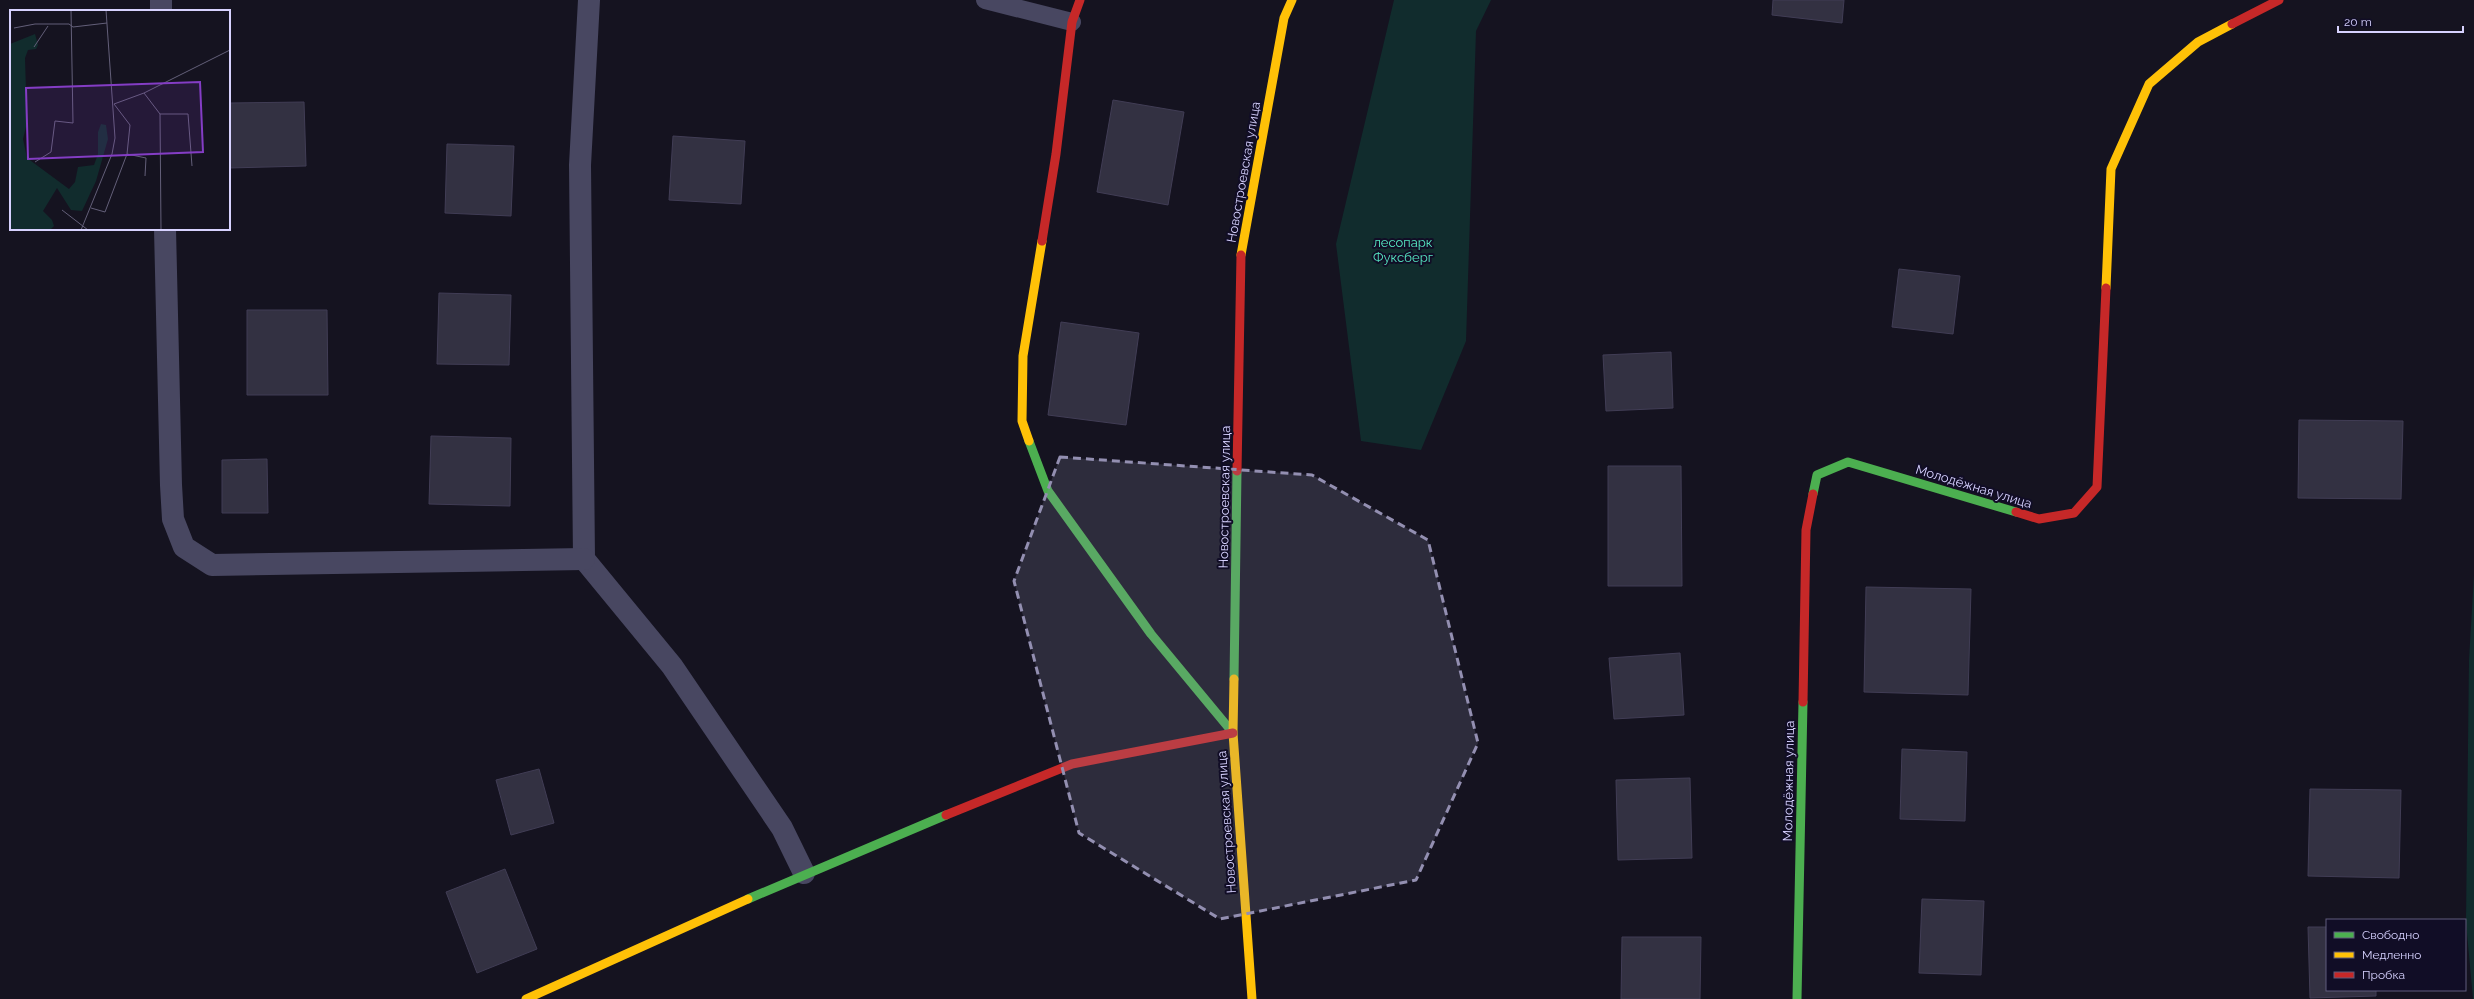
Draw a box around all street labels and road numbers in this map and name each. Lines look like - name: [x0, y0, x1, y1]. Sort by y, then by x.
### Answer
- street label: Новостроевская улица: [1224, 100, 1263, 244]
- street label: Новостроевская улица: [1216, 425, 1233, 569]
- street label: Молодёжная улица: [1914, 462, 2034, 511]
- street label: Молодёжная улица: [1780, 721, 1797, 841]
- street label: Новостроевская улица: [1214, 750, 1239, 894]

